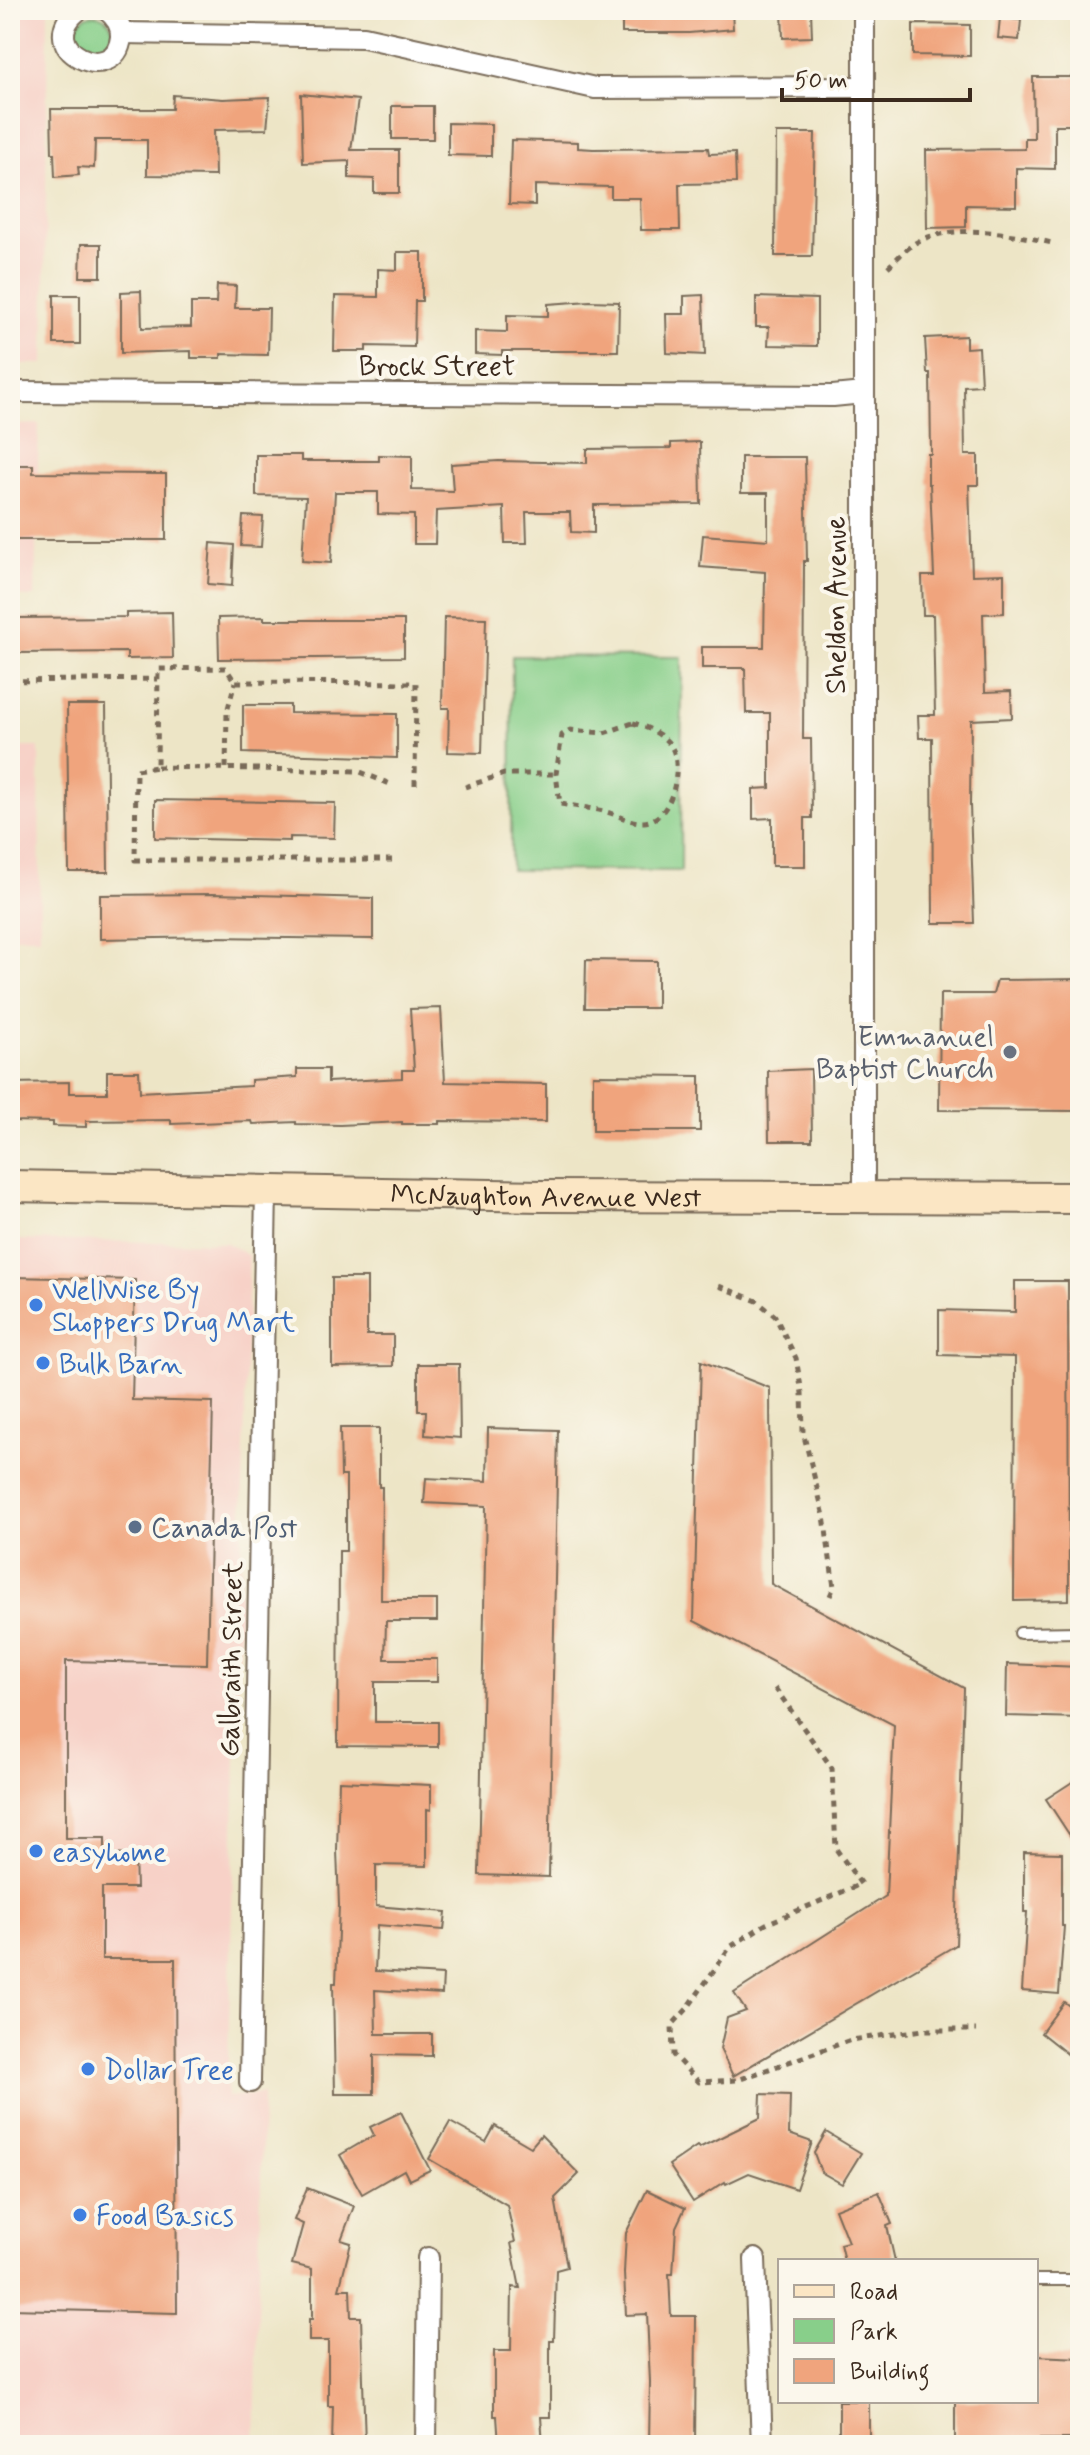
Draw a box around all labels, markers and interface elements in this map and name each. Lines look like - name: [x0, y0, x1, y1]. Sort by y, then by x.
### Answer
- scale bar: [782, 52, 970, 102]
- text: 50 m: [794, 66, 848, 97]
- street label: Brock Street: [359, 349, 515, 386]
- street label: Sheldon Avenue: [819, 516, 856, 694]
- place label: Emmanuel Baptist Church: [816, 1020, 994, 1089]
- marker: Emmanuel Baptist Church: [1001, 1043, 1019, 1061]
- street label: McNaughton Avenue West: [390, 1177, 702, 1218]
- place label: WellWise By Shoppers Drug Mart: [52, 1273, 296, 1342]
- marker: WellWise By Shoppers Drug Mart: [27, 1296, 45, 1314]
- place label: Bulk Barn: [59, 1347, 183, 1384]
- marker: Bulk Barn: [34, 1354, 52, 1372]
- place label: Canada Post: [151, 1511, 298, 1548]
- marker: Canada Post: [126, 1518, 144, 1536]
- street label: Galbraith Street: [212, 1560, 253, 1757]
- place label: easyhome: [52, 1835, 167, 1872]
- marker: easyhome: [27, 1842, 45, 1860]
- place label: Dollar Tree: [104, 2053, 234, 2090]
- marker: Dollar Tree: [79, 2060, 97, 2078]
- place label: Food Basics: [96, 2199, 234, 2236]
- marker: Food Basics: [71, 2206, 89, 2224]
- legend: [778, 2259, 1038, 2403]
- text: Road: [850, 2277, 898, 2308]
- text: Park: [850, 2317, 898, 2348]
- text: Building: [850, 2357, 930, 2391]

